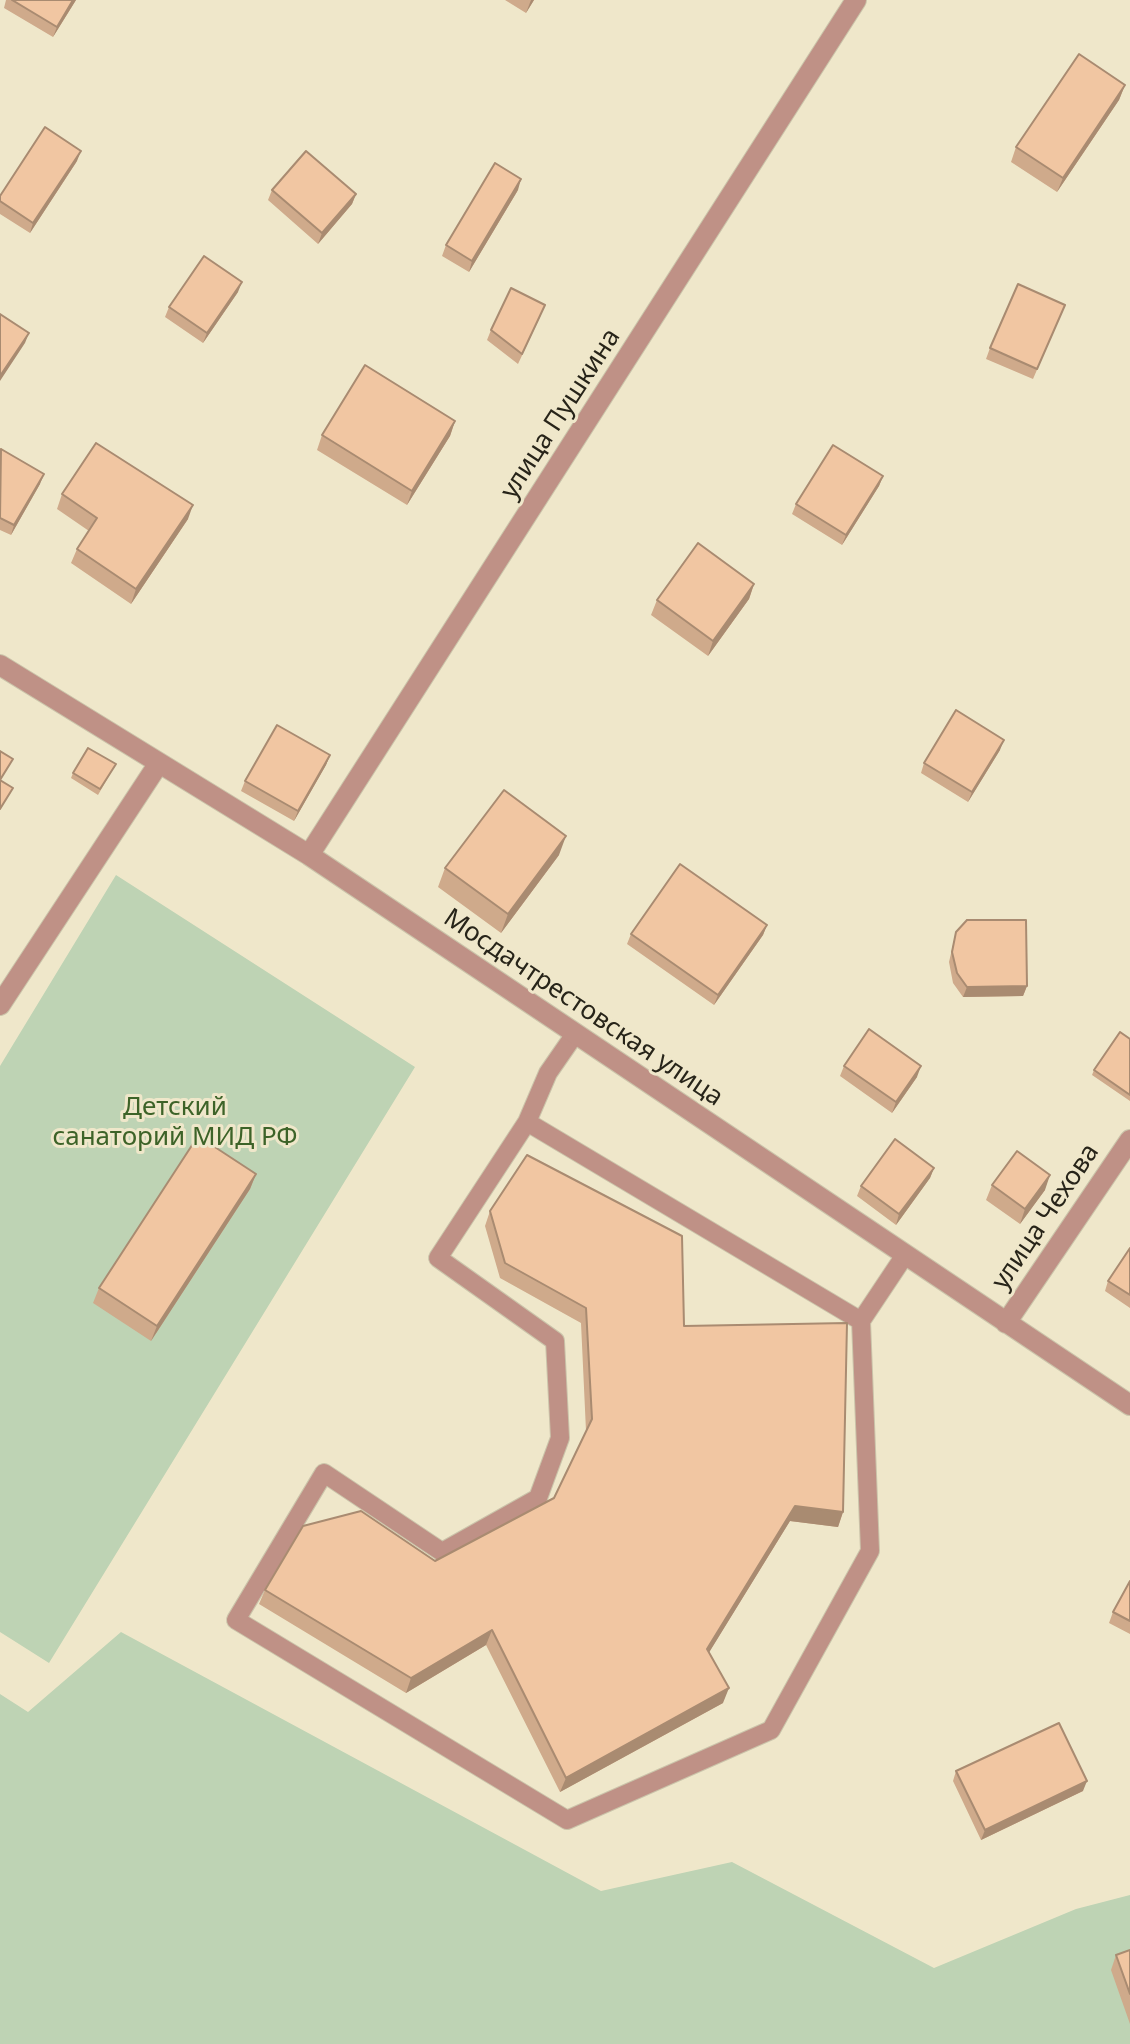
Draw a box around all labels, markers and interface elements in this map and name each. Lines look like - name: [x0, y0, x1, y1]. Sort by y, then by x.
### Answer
- street label: улица Пушкина: [494, 323, 628, 505]
- street label: Мосдачтрестовская улица: [437, 903, 729, 1113]
- park label: Детский санаторий МИД РФ: [52, 1092, 298, 1154]
- street label: улица Чехова: [986, 1138, 1106, 1296]

